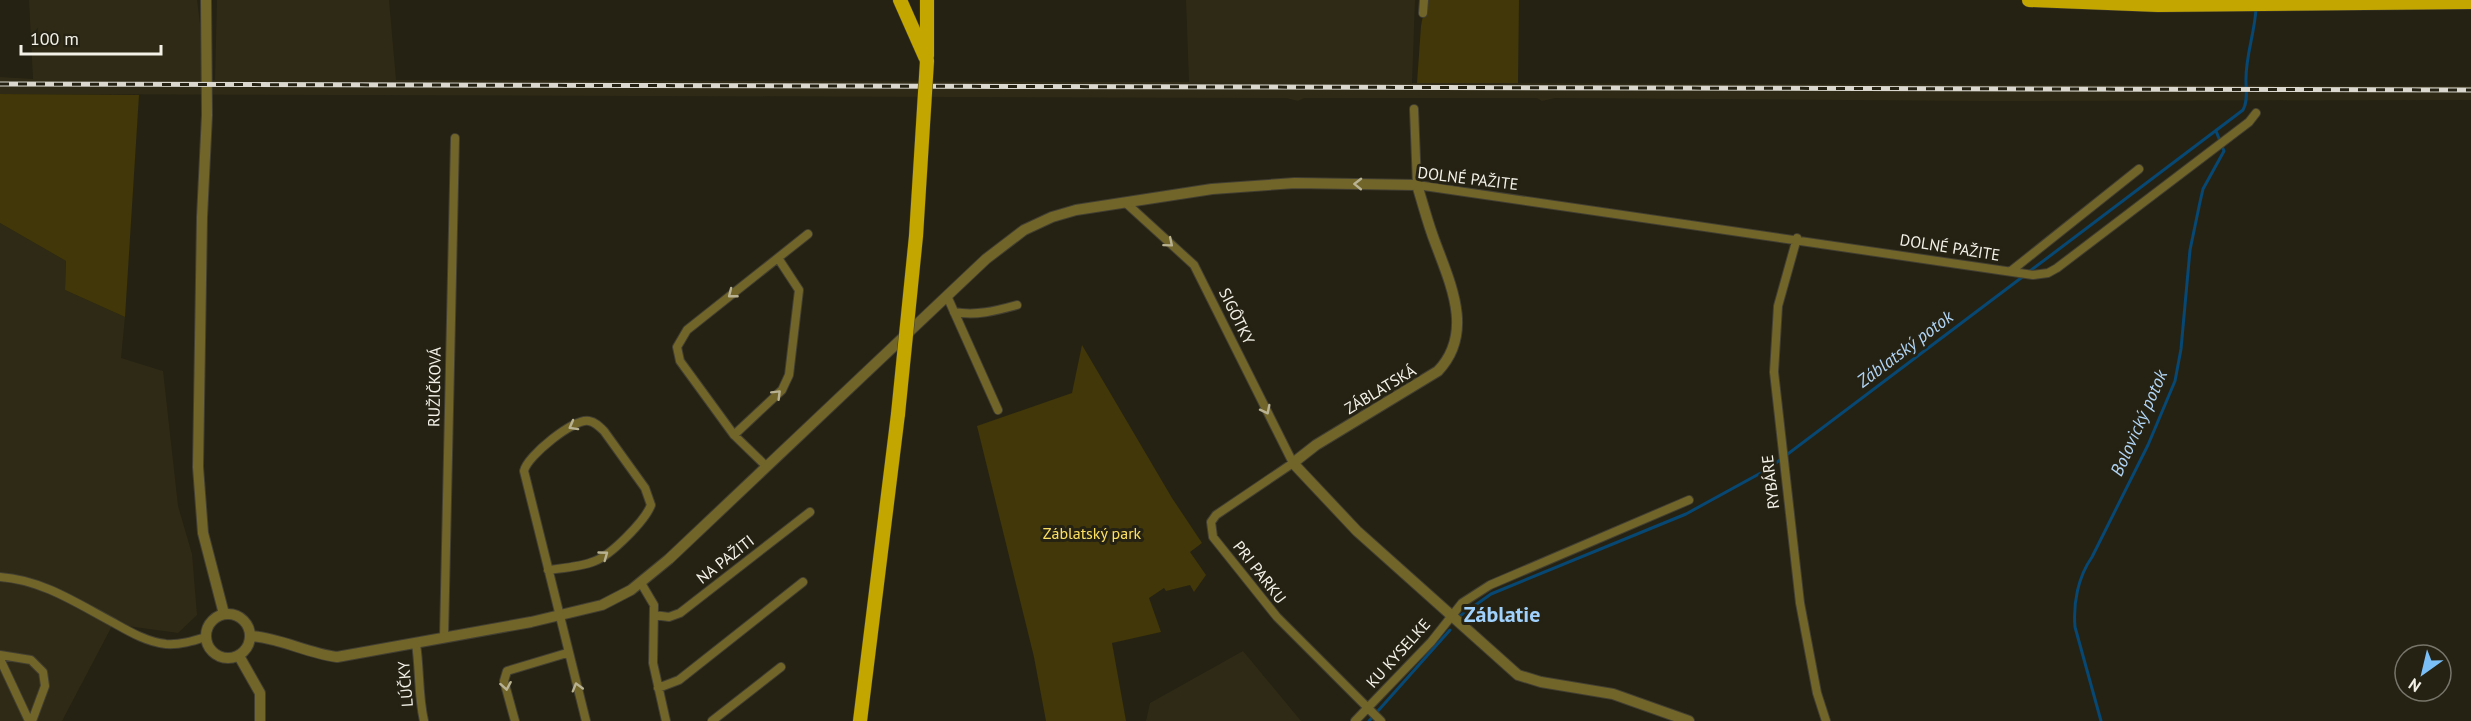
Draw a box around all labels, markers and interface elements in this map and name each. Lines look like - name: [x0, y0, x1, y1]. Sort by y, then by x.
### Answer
- scale bar: [21, 18, 160, 56]
- text: 100 m: [30, 27, 79, 50]
- street label: DOLNÉ PAŽITE: [1417, 162, 1519, 194]
- one-way arrow: [1354, 178, 1363, 190]
- street label: DOLNÉ PAŽITE: [1898, 229, 2002, 265]
- one-way arrow: [1162, 236, 1173, 247]
- street label: SIGÔTKY: [1215, 285, 1259, 348]
- one-way arrow: [728, 287, 739, 298]
- water label: Záblatský potok: [1851, 304, 1958, 393]
- street label: RUŽIČKOVÁ: [423, 346, 445, 427]
- street label: ZÁBLATSKÁ: [1341, 360, 1420, 418]
- water label: Bolovický potok: [2105, 365, 2173, 479]
- one-way arrow: [769, 391, 780, 402]
- one-way arrow: [1259, 403, 1271, 414]
- one-way arrow: [569, 419, 579, 430]
- street label: RYBÁRE: [1757, 454, 1783, 510]
- park label: Záblatský park: [1043, 523, 1142, 543]
- street label: NA PAŽITI: [692, 530, 758, 588]
- street label: PRI PARKU: [1229, 537, 1291, 607]
- one-way arrow: [597, 551, 608, 562]
- district label: Záblatie: [1464, 600, 1540, 628]
- street label: KU KYSELKE: [1362, 614, 1434, 692]
- north arrow: [2393, 643, 2453, 703]
- street label: LÚČKY: [393, 660, 417, 708]
- text: N: [2405, 674, 2425, 697]
- one-way arrow: [500, 681, 512, 691]
- one-way arrow: [572, 682, 584, 693]

